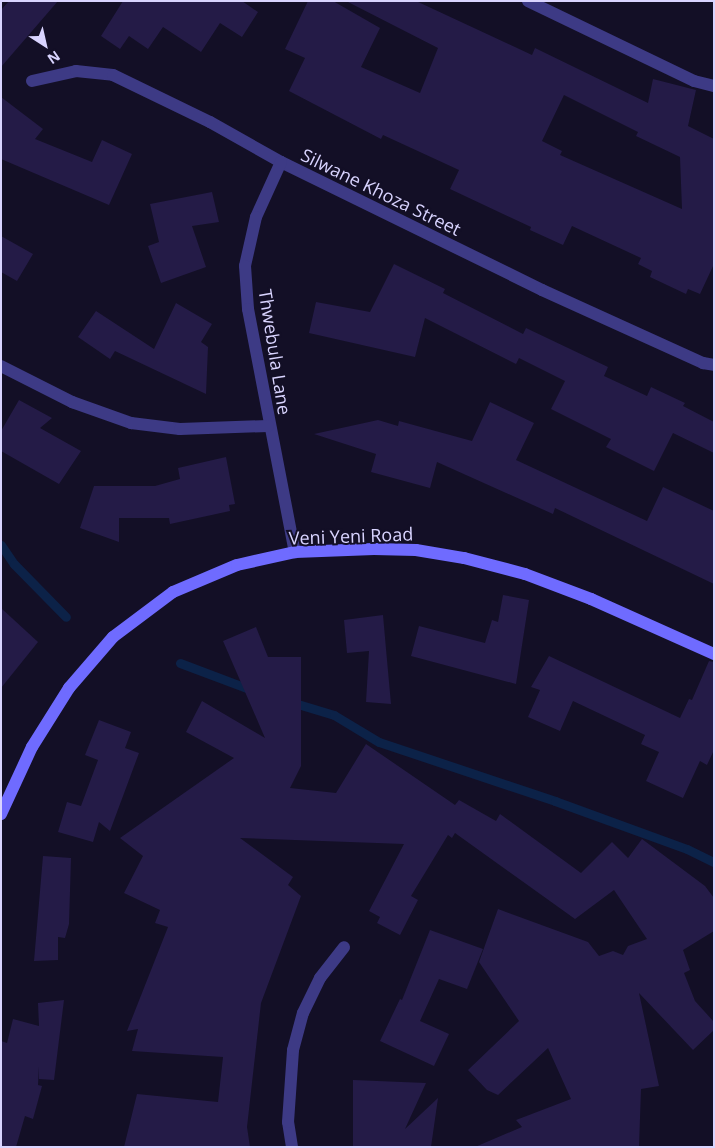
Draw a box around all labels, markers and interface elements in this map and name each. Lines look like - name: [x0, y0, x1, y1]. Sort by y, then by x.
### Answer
- north arrow: [20, 20, 70, 70]
- text: N: [44, 47, 64, 69]
- street label: Silwane Khoza Street: [298, 144, 464, 240]
- street label: Thwebula Lane: [254, 288, 296, 416]
- street label: Veni Yeni Road: [288, 523, 414, 549]

